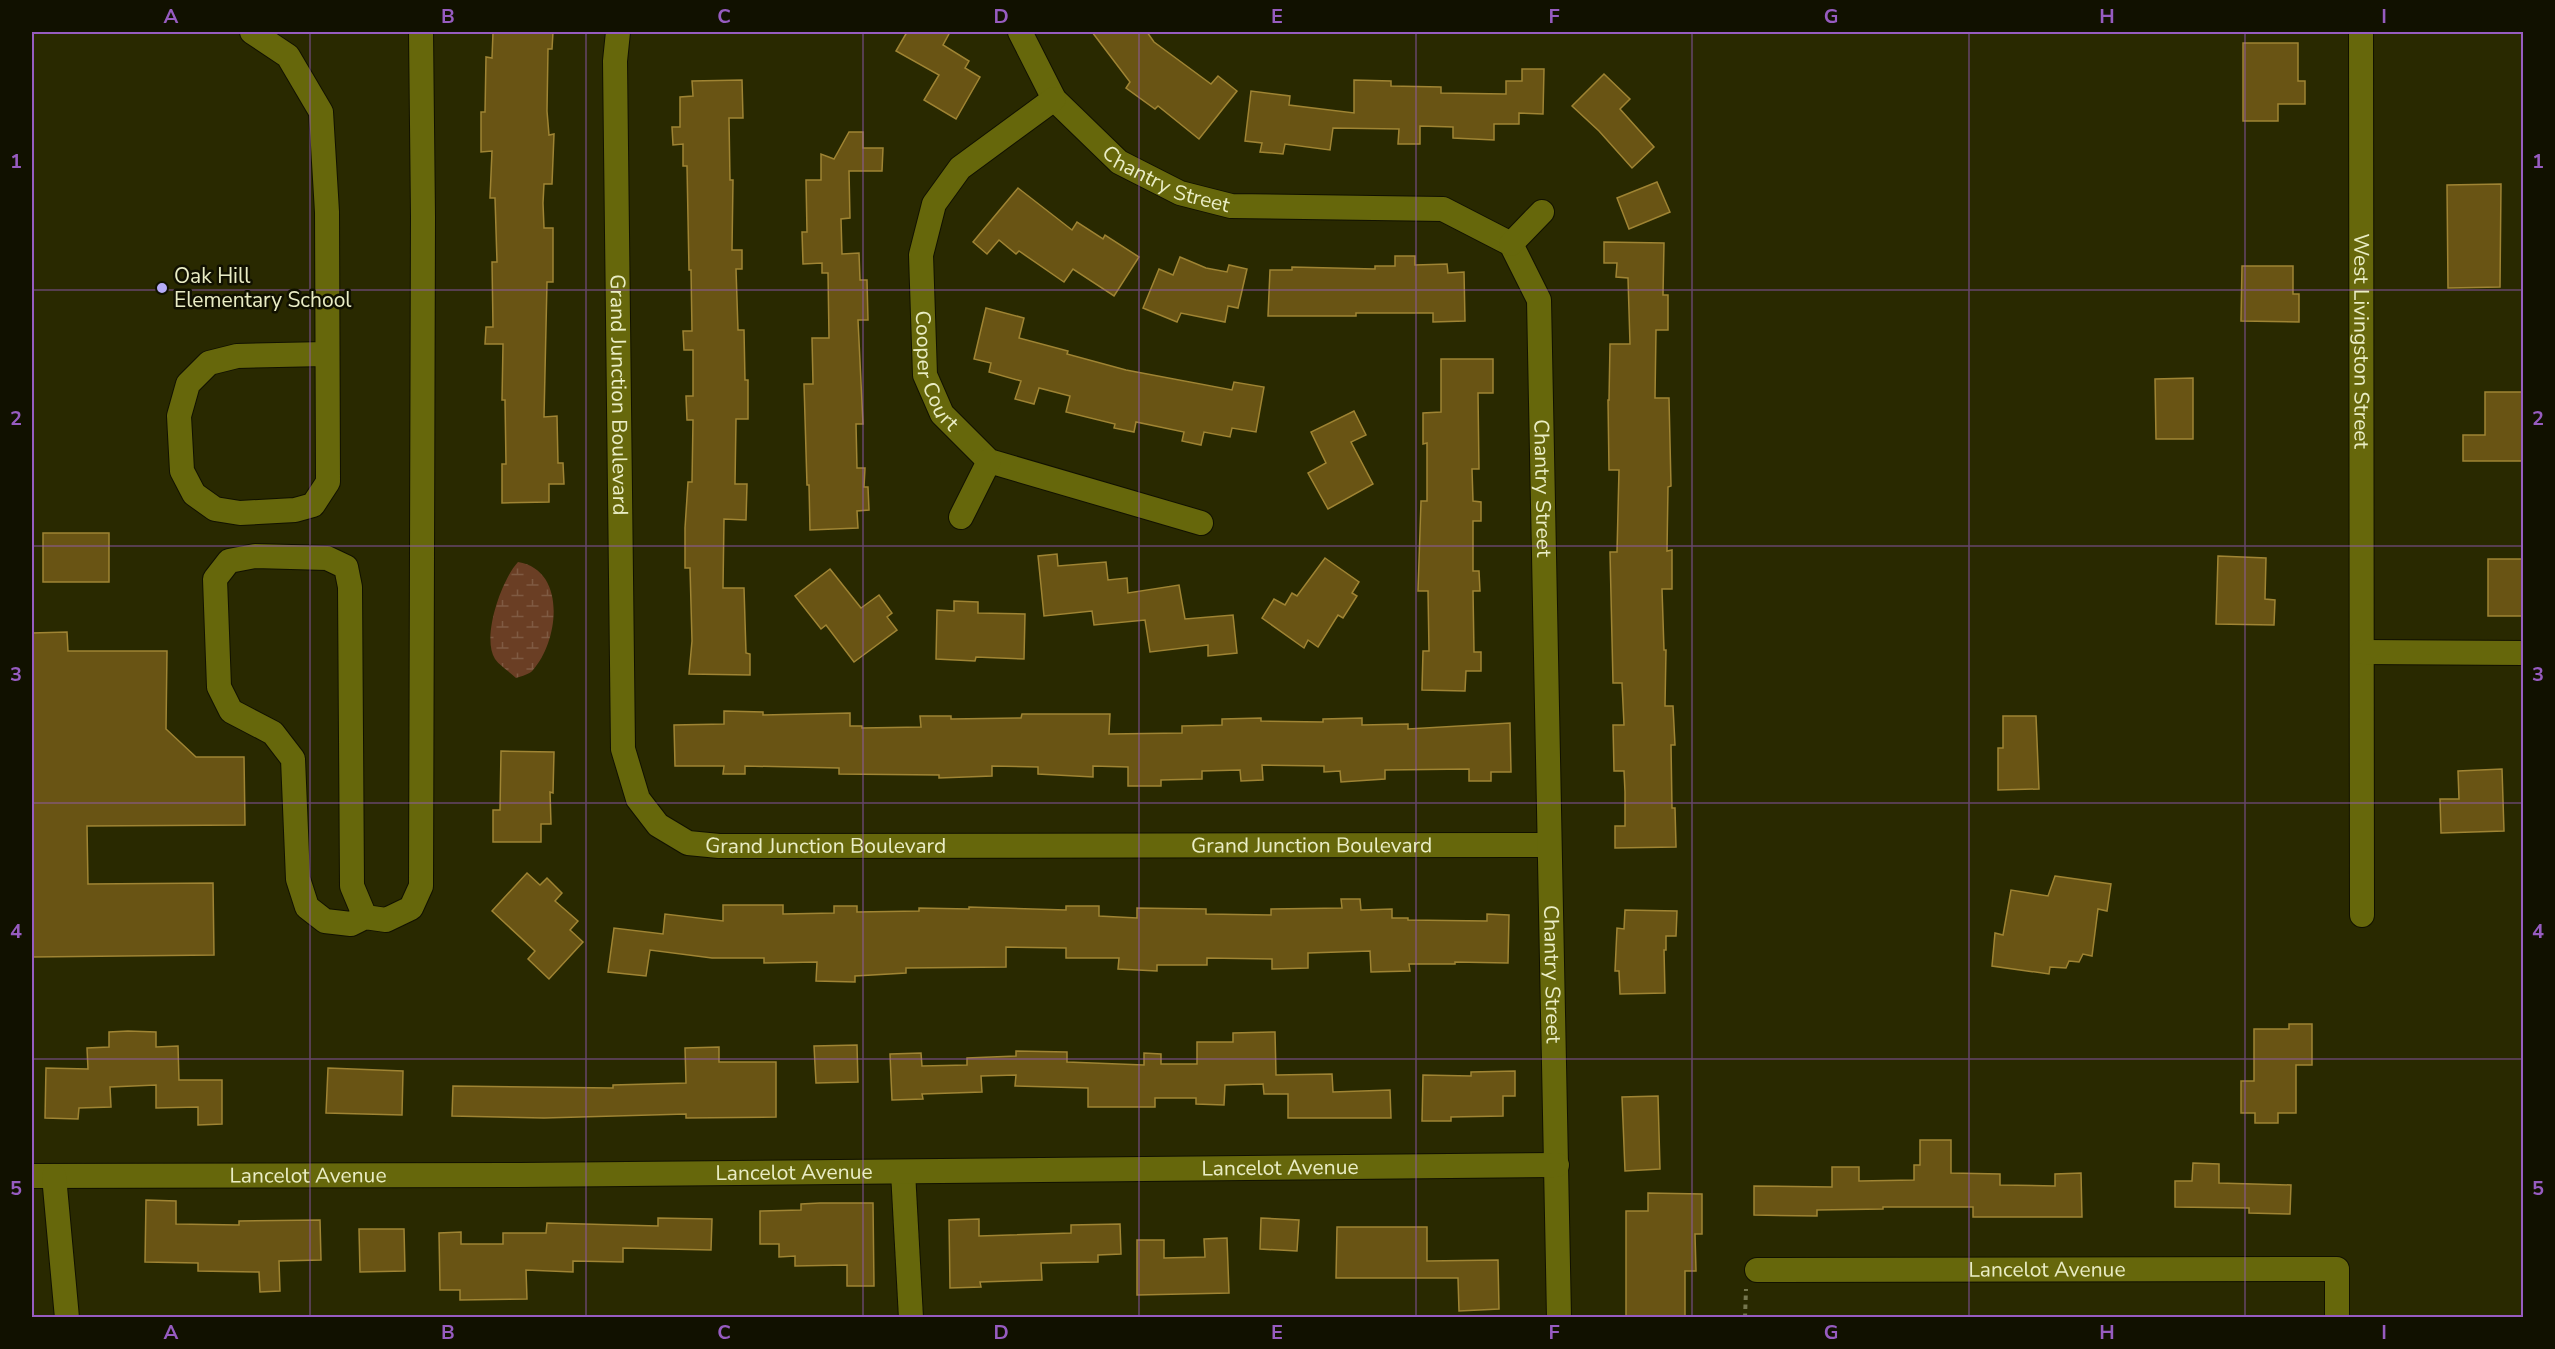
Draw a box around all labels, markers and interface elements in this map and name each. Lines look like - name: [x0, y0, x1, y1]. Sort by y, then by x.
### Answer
- text: A: [164, 3, 179, 30]
- text: B: [441, 3, 455, 30]
- text: C: [717, 3, 731, 30]
- text: D: [993, 3, 1009, 30]
- text: E: [1271, 3, 1283, 30]
- text: F: [1548, 3, 1560, 30]
- text: G: [1824, 3, 1838, 30]
- text: H: [2099, 3, 2115, 30]
- text: I: [2381, 3, 2387, 30]
- street label: Chantry Street: [1096, 139, 1234, 219]
- text: 1: [10, 148, 22, 175]
- text: 1: [2532, 148, 2544, 175]
- street label: West Livingston Street: [2347, 233, 2375, 450]
- place label: Oak Hill Elementary School: [174, 262, 352, 314]
- street label: Grand Junction Boulevard: [603, 274, 634, 516]
- marker: Oak Hill Elementary School: [155, 281, 169, 295]
- street label: Cooper Court: [909, 310, 965, 437]
- text: 2: [10, 405, 22, 432]
- text: 2: [2532, 405, 2544, 432]
- street label: Chantry Street: [1527, 419, 1558, 558]
- text: 3: [10, 661, 22, 688]
- text: 3: [2532, 661, 2544, 688]
- street label: Grand Junction Boulevard: [704, 831, 946, 860]
- street label: Grand Junction Boulevard: [1191, 831, 1432, 859]
- street label: Chantry Street: [1537, 905, 1568, 1044]
- text: 4: [10, 918, 22, 945]
- text: 4: [2532, 918, 2544, 945]
- street label: Lancelot Avenue: [1201, 1153, 1359, 1182]
- street label: Lancelot Avenue: [715, 1158, 873, 1187]
- street label: Lancelot Avenue: [229, 1161, 387, 1190]
- text: 5: [10, 1175, 22, 1202]
- text: 5: [2532, 1175, 2544, 1202]
- street label: Lancelot Avenue: [1968, 1255, 2126, 1284]
- text: A: [164, 1319, 179, 1346]
- text: B: [441, 1319, 455, 1346]
- text: C: [717, 1319, 731, 1346]
- text: D: [993, 1319, 1009, 1346]
- text: E: [1271, 1319, 1283, 1346]
- text: F: [1548, 1319, 1560, 1346]
- text: G: [1824, 1319, 1838, 1346]
- text: H: [2099, 1319, 2115, 1346]
- text: I: [2381, 1319, 2387, 1346]

